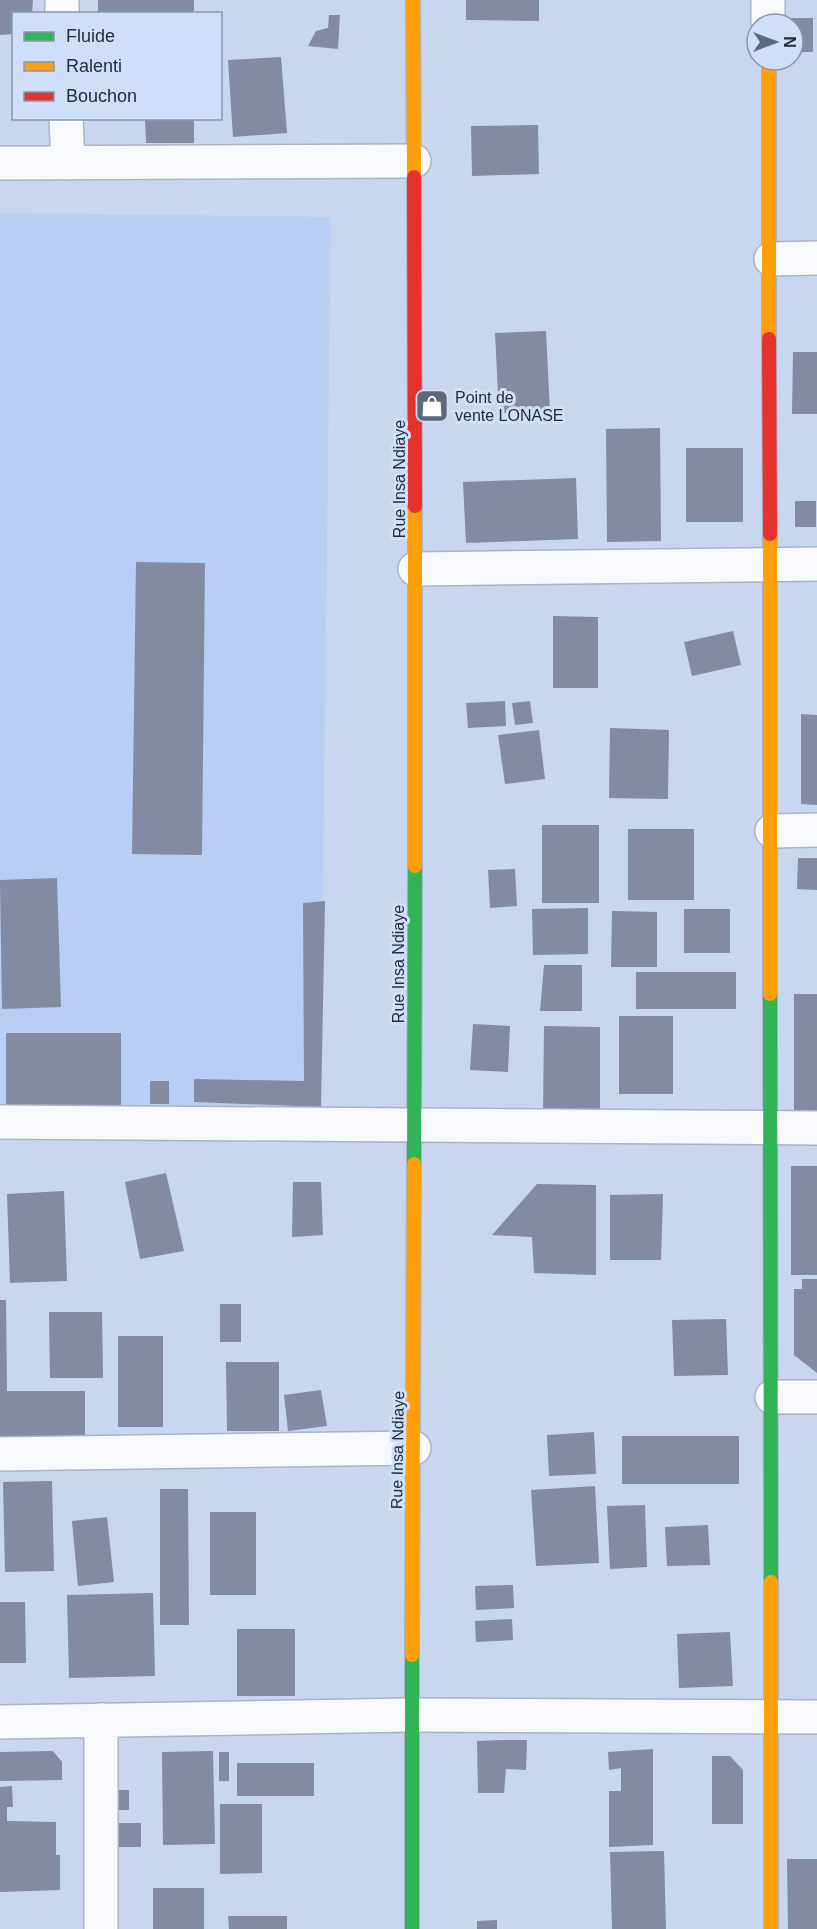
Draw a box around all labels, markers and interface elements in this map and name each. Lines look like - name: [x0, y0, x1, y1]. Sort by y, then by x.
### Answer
- legend: [12, 12, 222, 120]
- north arrow: [745, 12, 805, 72]
- text: Fluide: [66, 26, 115, 46]
- text: N: [781, 36, 798, 48]
- text: Ralenti: [66, 56, 122, 76]
- text: Bouchon: [66, 86, 137, 106]
- shop icon: Point de vente LONASE: [414, 388, 450, 424]
- place label: Point de vente LONASE: [455, 389, 564, 424]
- street label: Rue Insa Ndiaye: [391, 420, 408, 538]
- street label: Rue Insa Ndiaye: [390, 905, 407, 1023]
- street label: Rue Insa Ndiaye: [388, 1391, 407, 1509]

